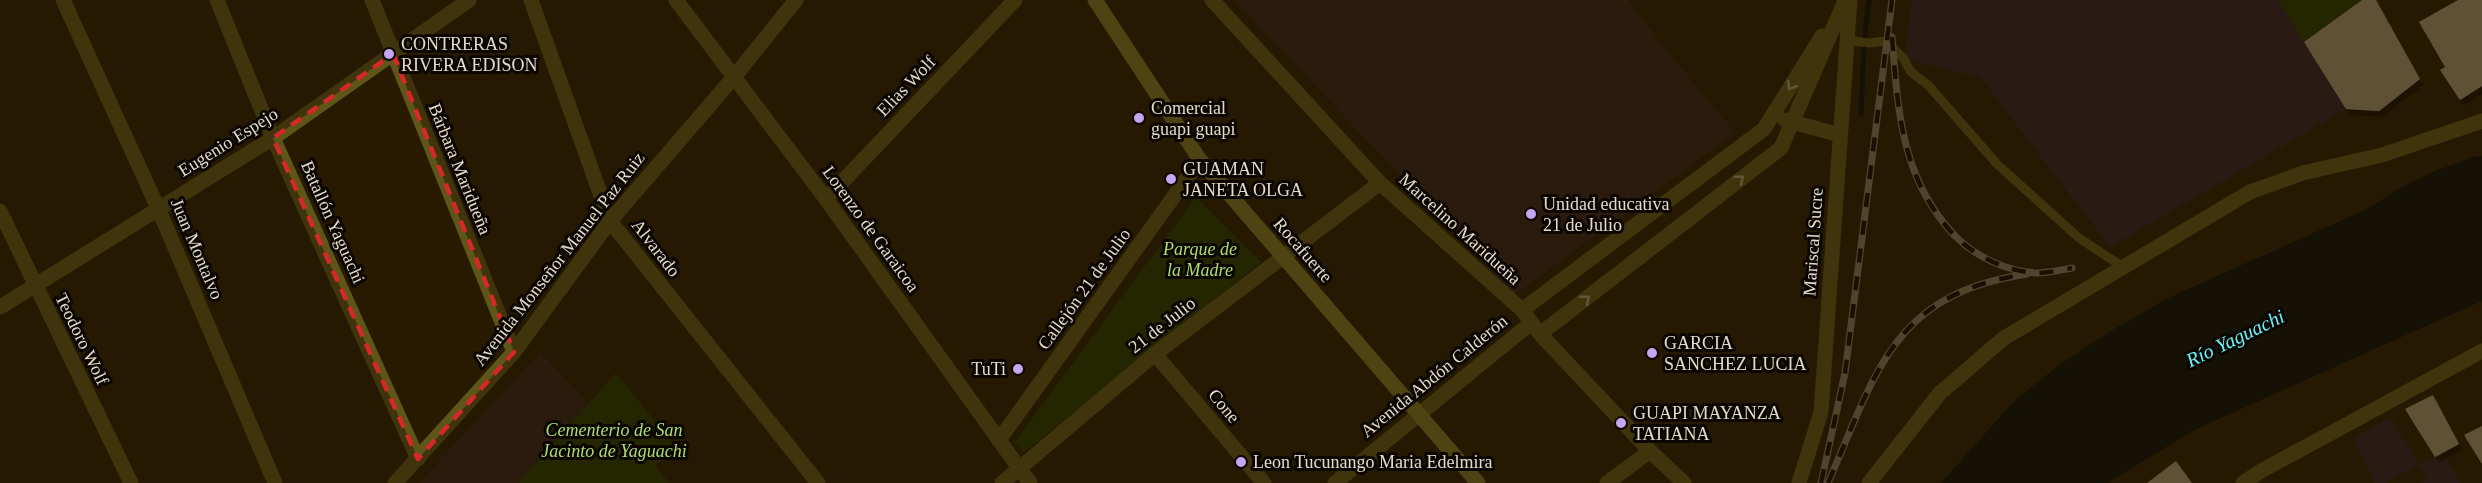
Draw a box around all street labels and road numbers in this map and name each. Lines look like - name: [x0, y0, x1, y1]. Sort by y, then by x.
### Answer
- street label: Elias Wolf: [873, 52, 939, 120]
- street label: Bárbara Maridueña: [425, 101, 495, 237]
- street label: Eugenio Espejo: [175, 103, 281, 181]
- street label: Avenida Monseñor Manuel Paz Ruiz: [469, 148, 649, 370]
- street label: Batallón Yaguachi: [297, 158, 369, 286]
- street label: Lorenzo de Garaicoa: [819, 162, 923, 296]
- street label: Marcelino Maridueña: [1395, 169, 1525, 289]
- street label: Mariscal Sucre: [1799, 187, 1827, 297]
- street label: Juan Montalvo: [167, 196, 227, 302]
- street label: Rocafuerte: [1270, 214, 1336, 286]
- street label: Alvarado: [628, 215, 684, 281]
- street label: Callejón 21 de Julio: [1033, 225, 1135, 353]
- street label: Teodoro Wolf: [51, 290, 113, 388]
- street label: 21 de Julio: [1125, 293, 1199, 357]
- street label: Avenida Abdón Calderón: [1357, 311, 1511, 441]
- street label: Cone: [1204, 385, 1244, 427]

